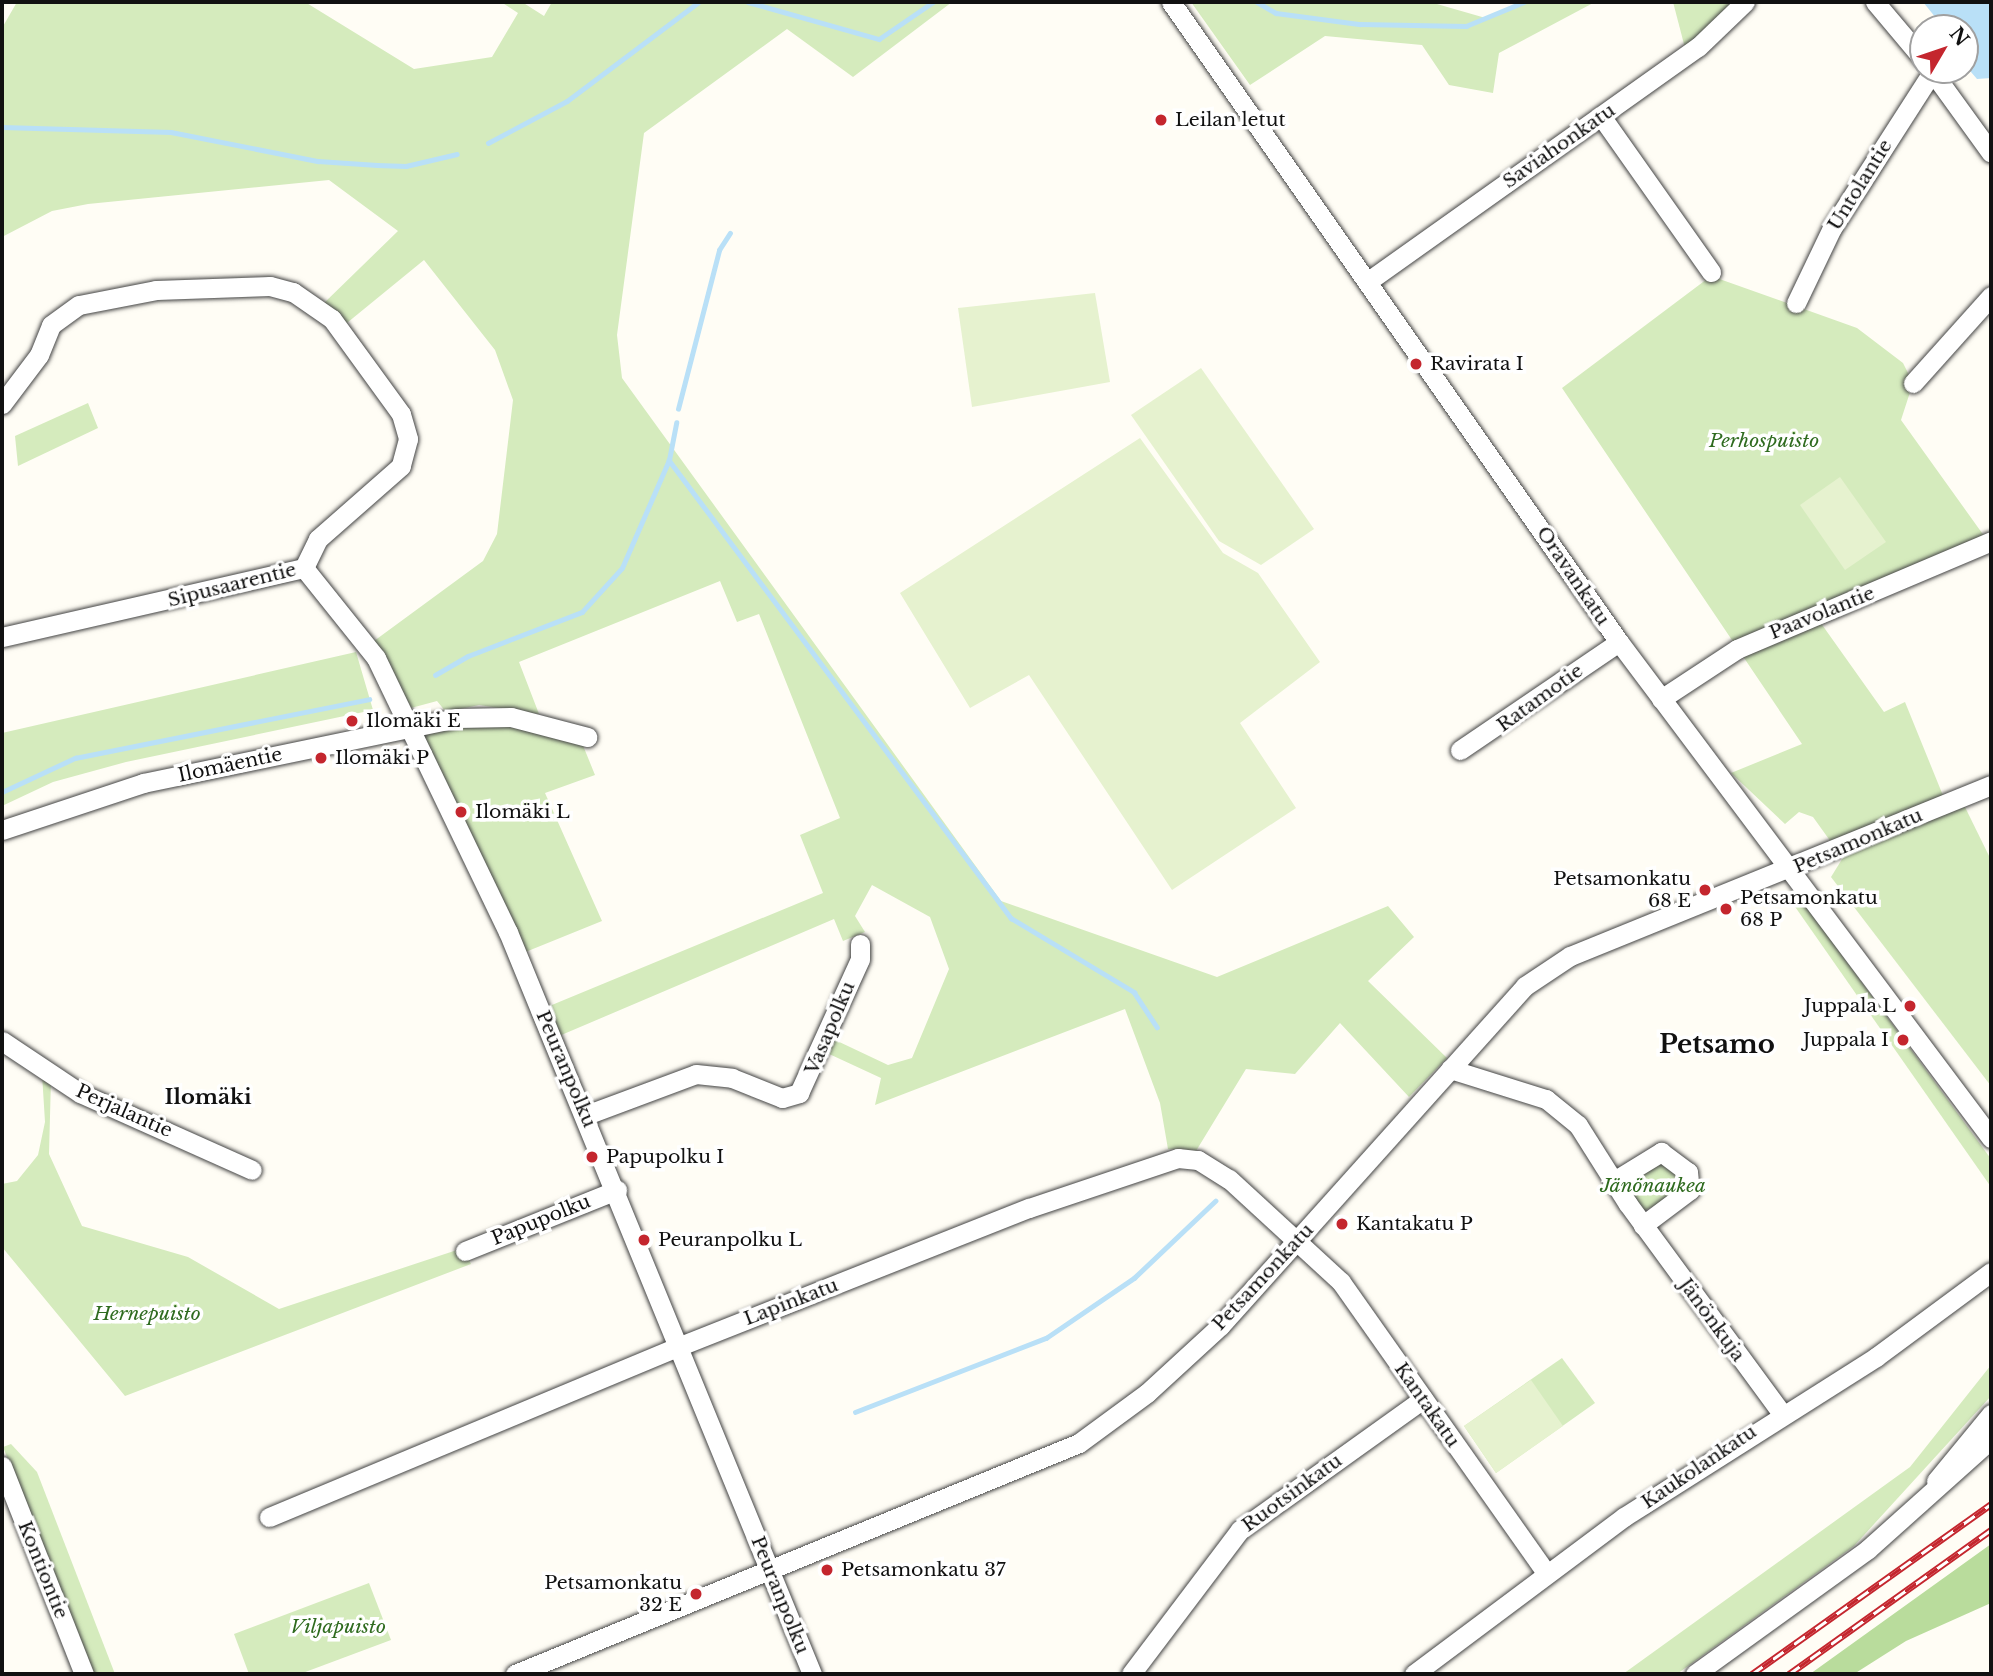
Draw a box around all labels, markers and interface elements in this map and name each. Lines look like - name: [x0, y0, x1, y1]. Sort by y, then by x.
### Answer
- north arrow: [1909, 14, 1979, 84]
- text: N: [1945, 23, 1974, 51]
- street label: Saviahonkatu: [1499, 99, 1619, 193]
- place label: Leilan letut: [1175, 109, 1286, 131]
- marker: Leilan letut: [1153, 112, 1169, 128]
- street label: Untolantie: [1823, 135, 1897, 235]
- place label: Ravirata I: [1430, 353, 1524, 375]
- marker: Ravirata I: [1408, 356, 1424, 372]
- park label: Perhospuisto: [1709, 430, 1819, 452]
- street label: Oravankatu: [1532, 522, 1614, 630]
- street label: Sipusaarentie: [165, 558, 299, 612]
- street label: Paavolantie: [1766, 582, 1878, 644]
- street label: Ratamotie: [1493, 659, 1587, 737]
- place label: Ilomäki E: [366, 710, 461, 732]
- marker: Ilomäki E: [344, 713, 360, 729]
- street label: Ilomäentie: [176, 743, 284, 787]
- place label: Ilomäki P: [335, 747, 429, 769]
- marker: Ilomäki P: [313, 750, 329, 766]
- place label: Ilomäki L: [475, 801, 570, 823]
- marker: Ilomäki L: [453, 804, 469, 820]
- street label: Petsamonkatu: [1790, 804, 1926, 878]
- place label: Petsamonkatu 68 E: [1553, 868, 1691, 912]
- marker: Petsamonkatu 68 E: [1697, 882, 1713, 898]
- place label: Petsamonkatu 68 P: [1740, 887, 1878, 931]
- marker: Petsamonkatu 68 P: [1718, 901, 1734, 917]
- street label: Vasapolku: [800, 978, 860, 1078]
- place label: Juppala L: [1804, 995, 1896, 1017]
- marker: Juppala L: [1902, 998, 1918, 1014]
- street label: Peuranpolku: [531, 1007, 601, 1131]
- district label: Petsamo: [1659, 1029, 1775, 1061]
- place label: Juppala I: [1803, 1029, 1889, 1051]
- marker: Juppala I: [1895, 1032, 1911, 1048]
- street label: Perjalantie: [72, 1080, 176, 1142]
- district label: Ilomäki: [164, 1084, 252, 1110]
- place label: Papupolku I: [606, 1146, 724, 1168]
- marker: Papupolku I: [584, 1149, 600, 1165]
- park label: Jänönaukea: [1600, 1175, 1706, 1197]
- street label: Papupolku: [488, 1190, 594, 1250]
- place label: Kantakatu P: [1356, 1213, 1473, 1235]
- marker: Kantakatu P: [1334, 1216, 1350, 1232]
- street label: Petsamonkatu: [1208, 1219, 1318, 1335]
- place label: Peuranpolku L: [658, 1229, 802, 1251]
- marker: Peuranpolku L: [636, 1232, 652, 1248]
- street label: Lapinkatu: [741, 1274, 841, 1330]
- street label: Jänönkuja: [1674, 1274, 1750, 1366]
- park label: Hernepuisto: [93, 1303, 201, 1325]
- street label: Kantakatu: [1389, 1358, 1465, 1452]
- street label: Kaukolankatu: [1637, 1420, 1761, 1514]
- street label: Ruotsinkatu: [1238, 1449, 1346, 1537]
- street label: Kontiontie: [13, 1518, 73, 1622]
- street label: Peuranpolku: [746, 1533, 814, 1657]
- place label: Petsamonkatu 37: [841, 1559, 1005, 1581]
- marker: Petsamonkatu 37: [819, 1562, 835, 1578]
- place label: Petsamonkatu 32 E: [544, 1572, 682, 1616]
- marker: Petsamonkatu 32 E: [688, 1586, 704, 1602]
- park label: Viljapuisto: [290, 1616, 386, 1638]

